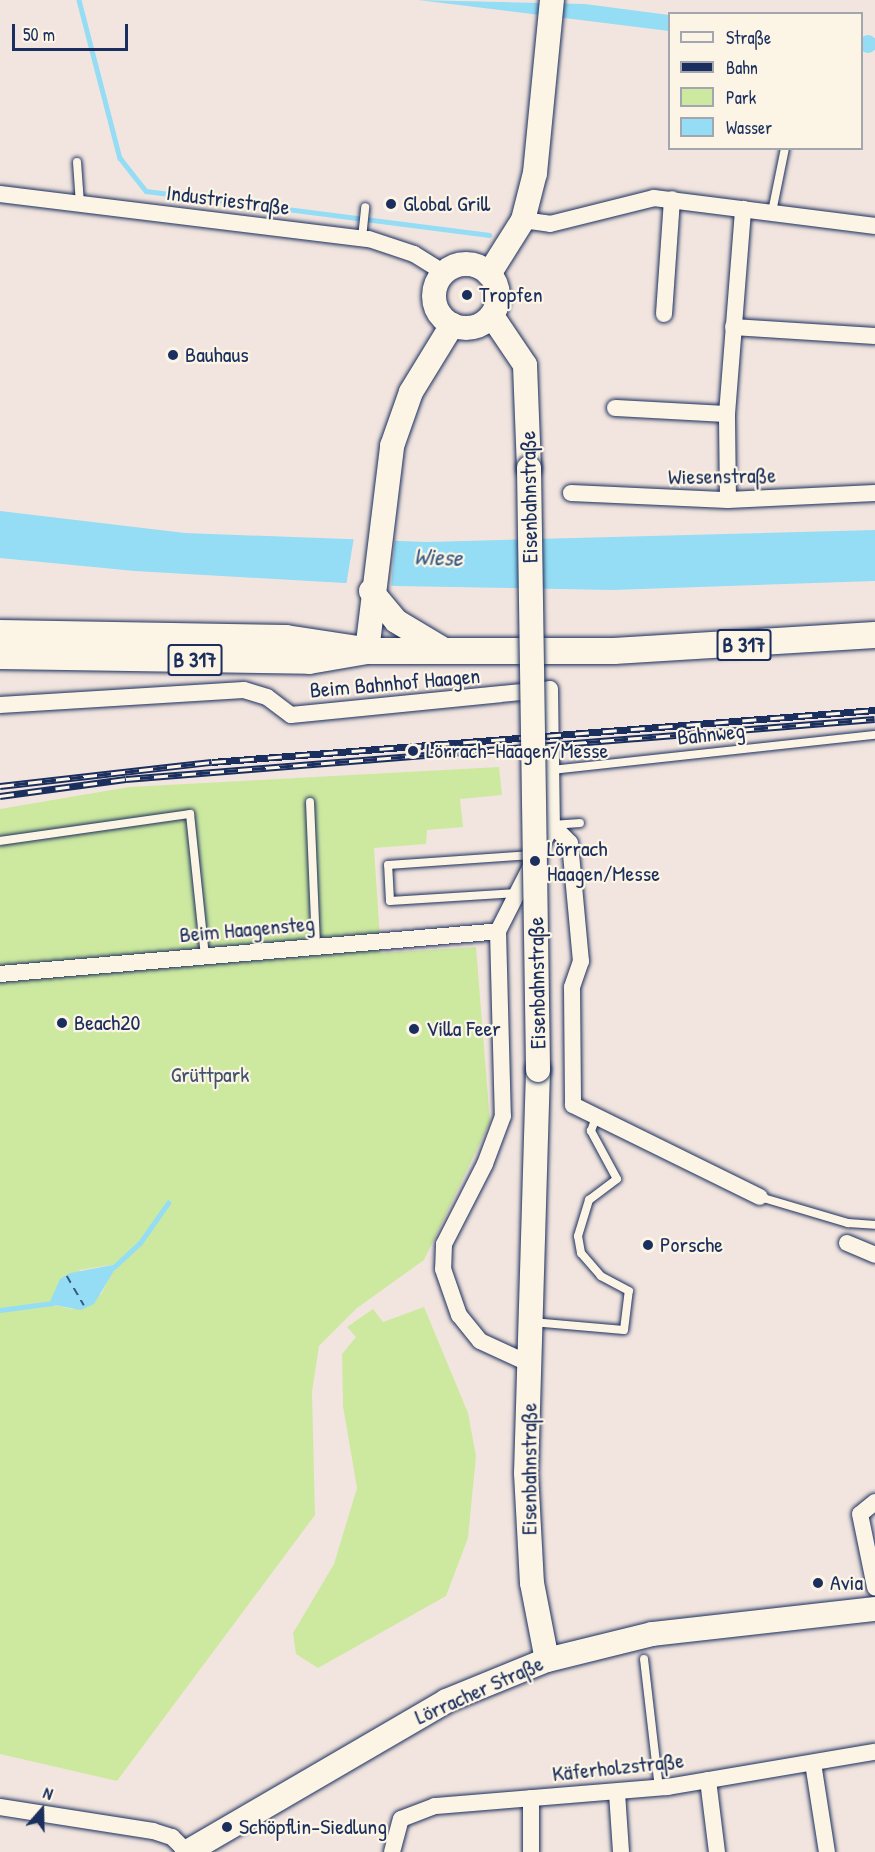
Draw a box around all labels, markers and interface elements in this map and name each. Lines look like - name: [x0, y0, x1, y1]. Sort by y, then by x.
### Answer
- scale bar: [15, 12, 130, 50]
- legend: [668, 12, 863, 150]
- text: 50 m: [23, 22, 55, 47]
- text: Straße: [726, 25, 771, 50]
- text: Bahn: [726, 55, 758, 80]
- text: Park: [726, 85, 756, 110]
- text: Wasser: [726, 115, 772, 140]
- street label: Industriestraße: [165, 179, 291, 221]
- place label: Global Grill: [403, 191, 490, 217]
- marker: Global Grill: [384, 197, 398, 211]
- place label: Tropfen: [479, 282, 543, 308]
- marker: Tropfen: [460, 288, 474, 302]
- place label: Bauhaus: [185, 342, 249, 368]
- marker: Bauhaus: [166, 348, 180, 362]
- street label: Eisenbahnstraße: [515, 431, 543, 563]
- street label: Wiesenstraße: [668, 462, 776, 490]
- water label: Wiese: [413, 542, 463, 572]
- road number: B 317: [716, 627, 772, 663]
- road number: B 317: [166, 642, 224, 678]
- street label: Beim Bahnhof Haagen: [309, 662, 481, 704]
- street label: Bahnweg: [676, 717, 746, 751]
- place label: Lörrach-Haagen/Messe: [426, 738, 608, 764]
- marker: Lörrach-Haagen/Messe: [404, 742, 422, 760]
- place label: Lörrach Haagen/Messe: [547, 835, 660, 886]
- marker: Lörrach Haagen/Messe: [528, 854, 542, 868]
- street label: Beim Haagensteg: [178, 910, 316, 948]
- street label: Eisenbahnstraße: [523, 917, 551, 1049]
- place label: Beach20: [74, 1010, 140, 1036]
- marker: Beach20: [55, 1016, 69, 1030]
- place label: Villa Feer: [426, 1016, 501, 1042]
- marker: Villa Feer: [407, 1022, 421, 1036]
- park label: Grüttpark: [171, 1062, 249, 1088]
- place label: Porsche: [660, 1232, 723, 1258]
- marker: Porsche: [641, 1238, 655, 1252]
- street label: Eisenbahnstraße: [516, 1403, 542, 1535]
- place label: Avia: [830, 1570, 863, 1596]
- marker: Avia: [811, 1576, 825, 1590]
- street label: Lörracher Straße: [411, 1650, 547, 1730]
- street label: Käferholzstraße: [551, 1747, 685, 1787]
- north arrow: [12, 1780, 72, 1840]
- text: N: [40, 1781, 56, 1805]
- place label: Schöpflin-Siedlung: [239, 1814, 387, 1840]
- marker: Schöpflin-Siedlung: [220, 1820, 234, 1834]

